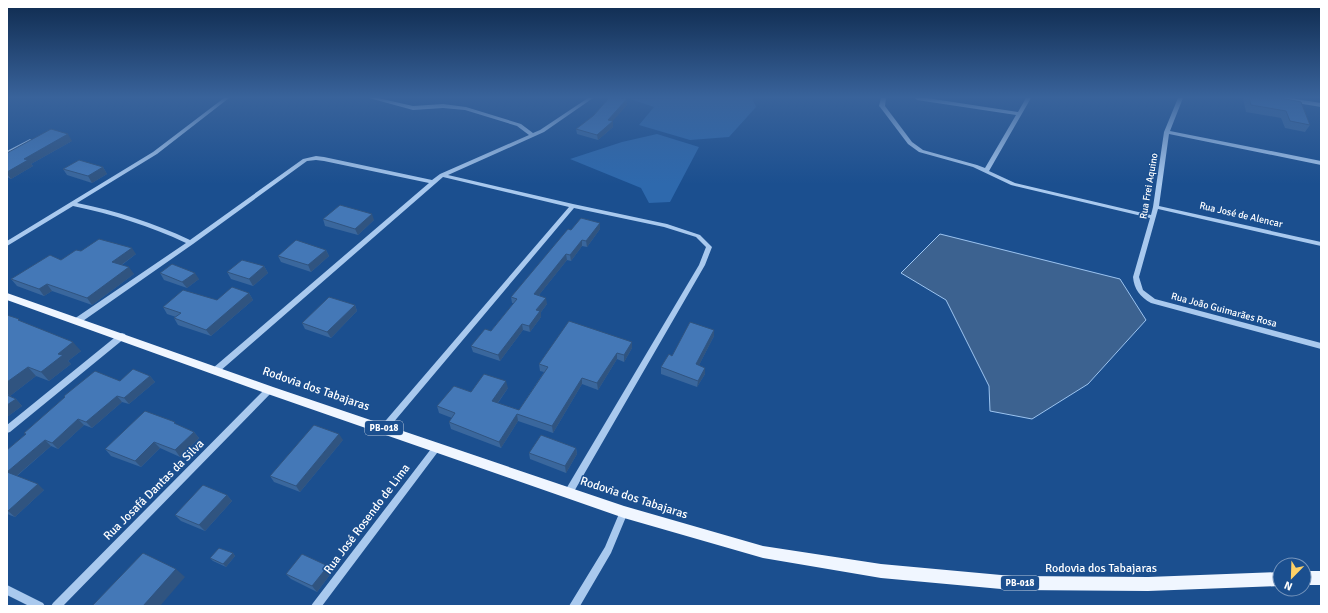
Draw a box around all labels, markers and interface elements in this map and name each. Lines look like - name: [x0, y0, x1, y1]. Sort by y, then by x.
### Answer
- street label: Rua Frei Aquino: [1137, 152, 1161, 220]
- street label: Rua José de Alencar: [1198, 200, 1284, 230]
- street label: Rua João Guimarães Rosa: [1170, 290, 1278, 330]
- street label: Rodovia dos Tabajaras: [261, 364, 371, 414]
- road number: PB-018: [365, 421, 403, 435]
- street label: Rua Josafá Dantas da Silva: [100, 436, 208, 544]
- street label: Rua José Rosendo de Lima: [321, 461, 413, 577]
- street label: Rodovia dos Tabajaras: [578, 474, 690, 522]
- north arrow: [1272, 557, 1312, 597]
- street label: Rodovia dos Tabajaras: [1045, 561, 1157, 576]
- road number: PB-018: [1001, 576, 1039, 590]
- text: N: [1282, 578, 1294, 593]

